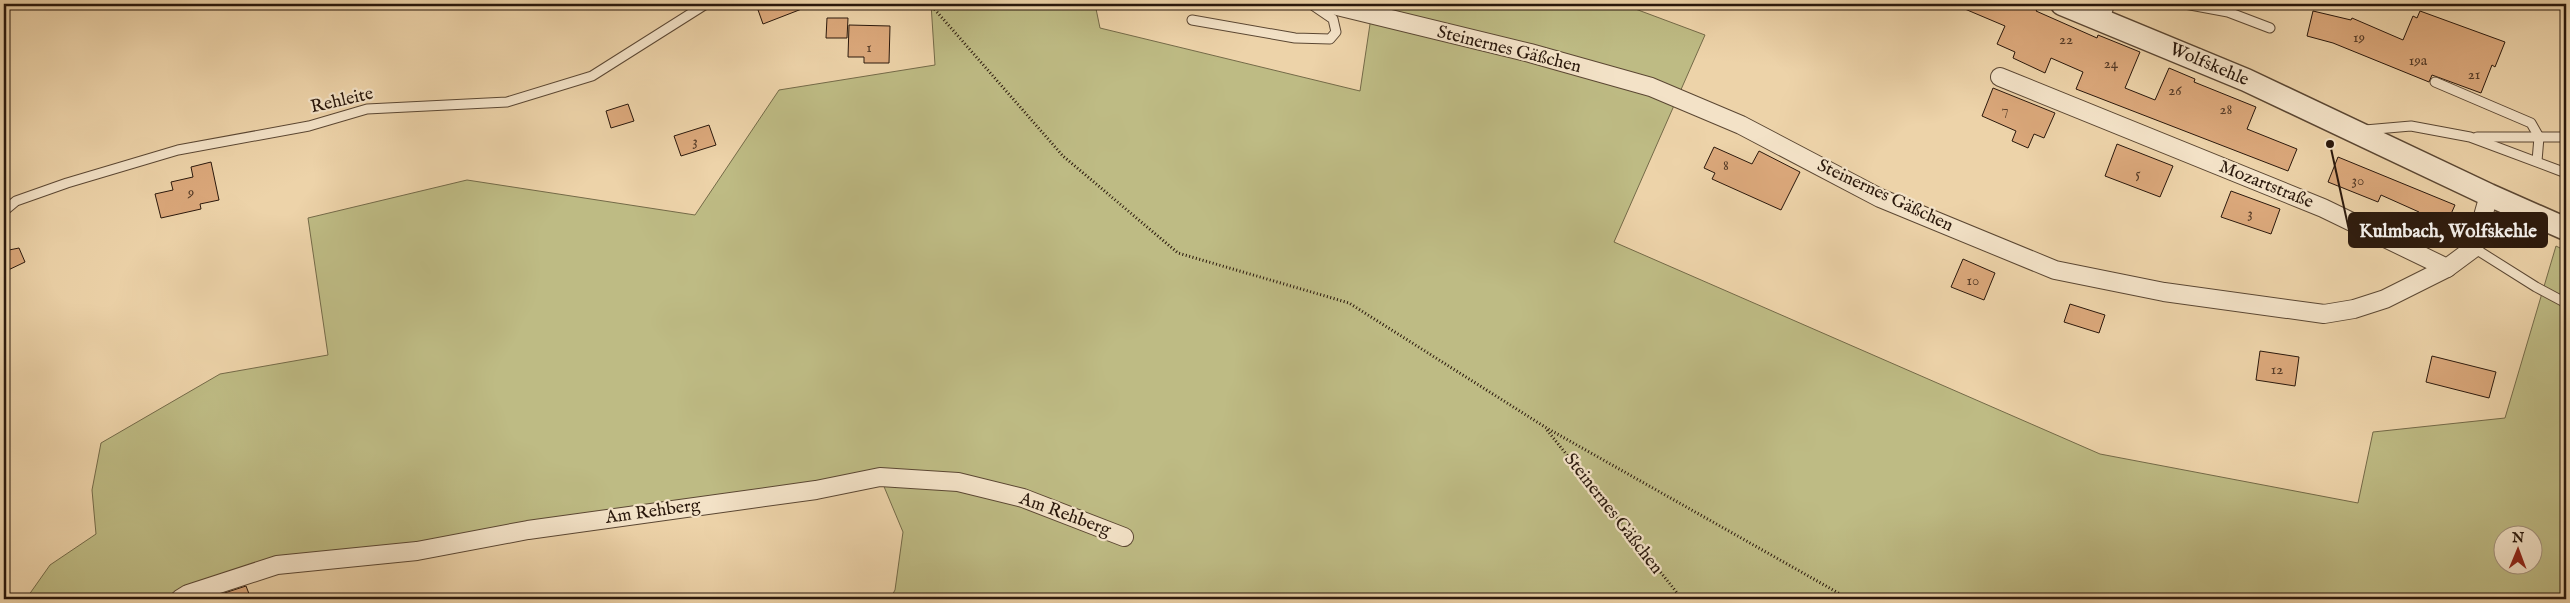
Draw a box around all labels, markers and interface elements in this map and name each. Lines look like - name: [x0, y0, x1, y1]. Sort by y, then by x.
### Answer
- street label: Steinernes Gäßchen: [1435, 21, 1584, 79]
- house number: 19: [2353, 28, 2365, 47]
- house number: 22: [2059, 30, 2073, 49]
- house number: 1: [866, 38, 872, 57]
- street label: Wolfskehle: [2166, 38, 2252, 92]
- house number: 19a: [2409, 51, 2428, 70]
- house number: 24: [2104, 54, 2119, 73]
- house number: 21: [2468, 65, 2480, 84]
- house number: 26: [2168, 81, 2182, 100]
- street label: Rehleite: [308, 83, 376, 119]
- house number: 7: [2001, 100, 2009, 119]
- house number: 28: [2220, 100, 2233, 119]
- house number: 3: [692, 132, 698, 151]
- street label: Steinernes Gäßchen: [1813, 154, 1957, 238]
- house number: 8: [1723, 156, 1729, 175]
- street label: Mozartstraße: [2215, 156, 2317, 214]
- house number: 5: [2135, 164, 2141, 183]
- house number: 30: [2352, 171, 2364, 190]
- house number: 9: [187, 183, 194, 202]
- house number: 3: [2247, 204, 2253, 223]
- callout: Kulmbach, Wolfskehle: [2349, 213, 2547, 247]
- text: Kulmbach, Wolfskehle: [2359, 220, 2537, 244]
- house number: 10: [1967, 271, 1979, 290]
- house number: 12: [2271, 360, 2283, 379]
- street label: Steinernes Gäßchen: [1559, 449, 1668, 580]
- street label: Am Rehberg: [1015, 487, 1114, 542]
- street label: Am Rehberg: [603, 494, 702, 530]
- north arrow: [2492, 526, 2542, 576]
- text: N: [2511, 529, 2524, 547]

